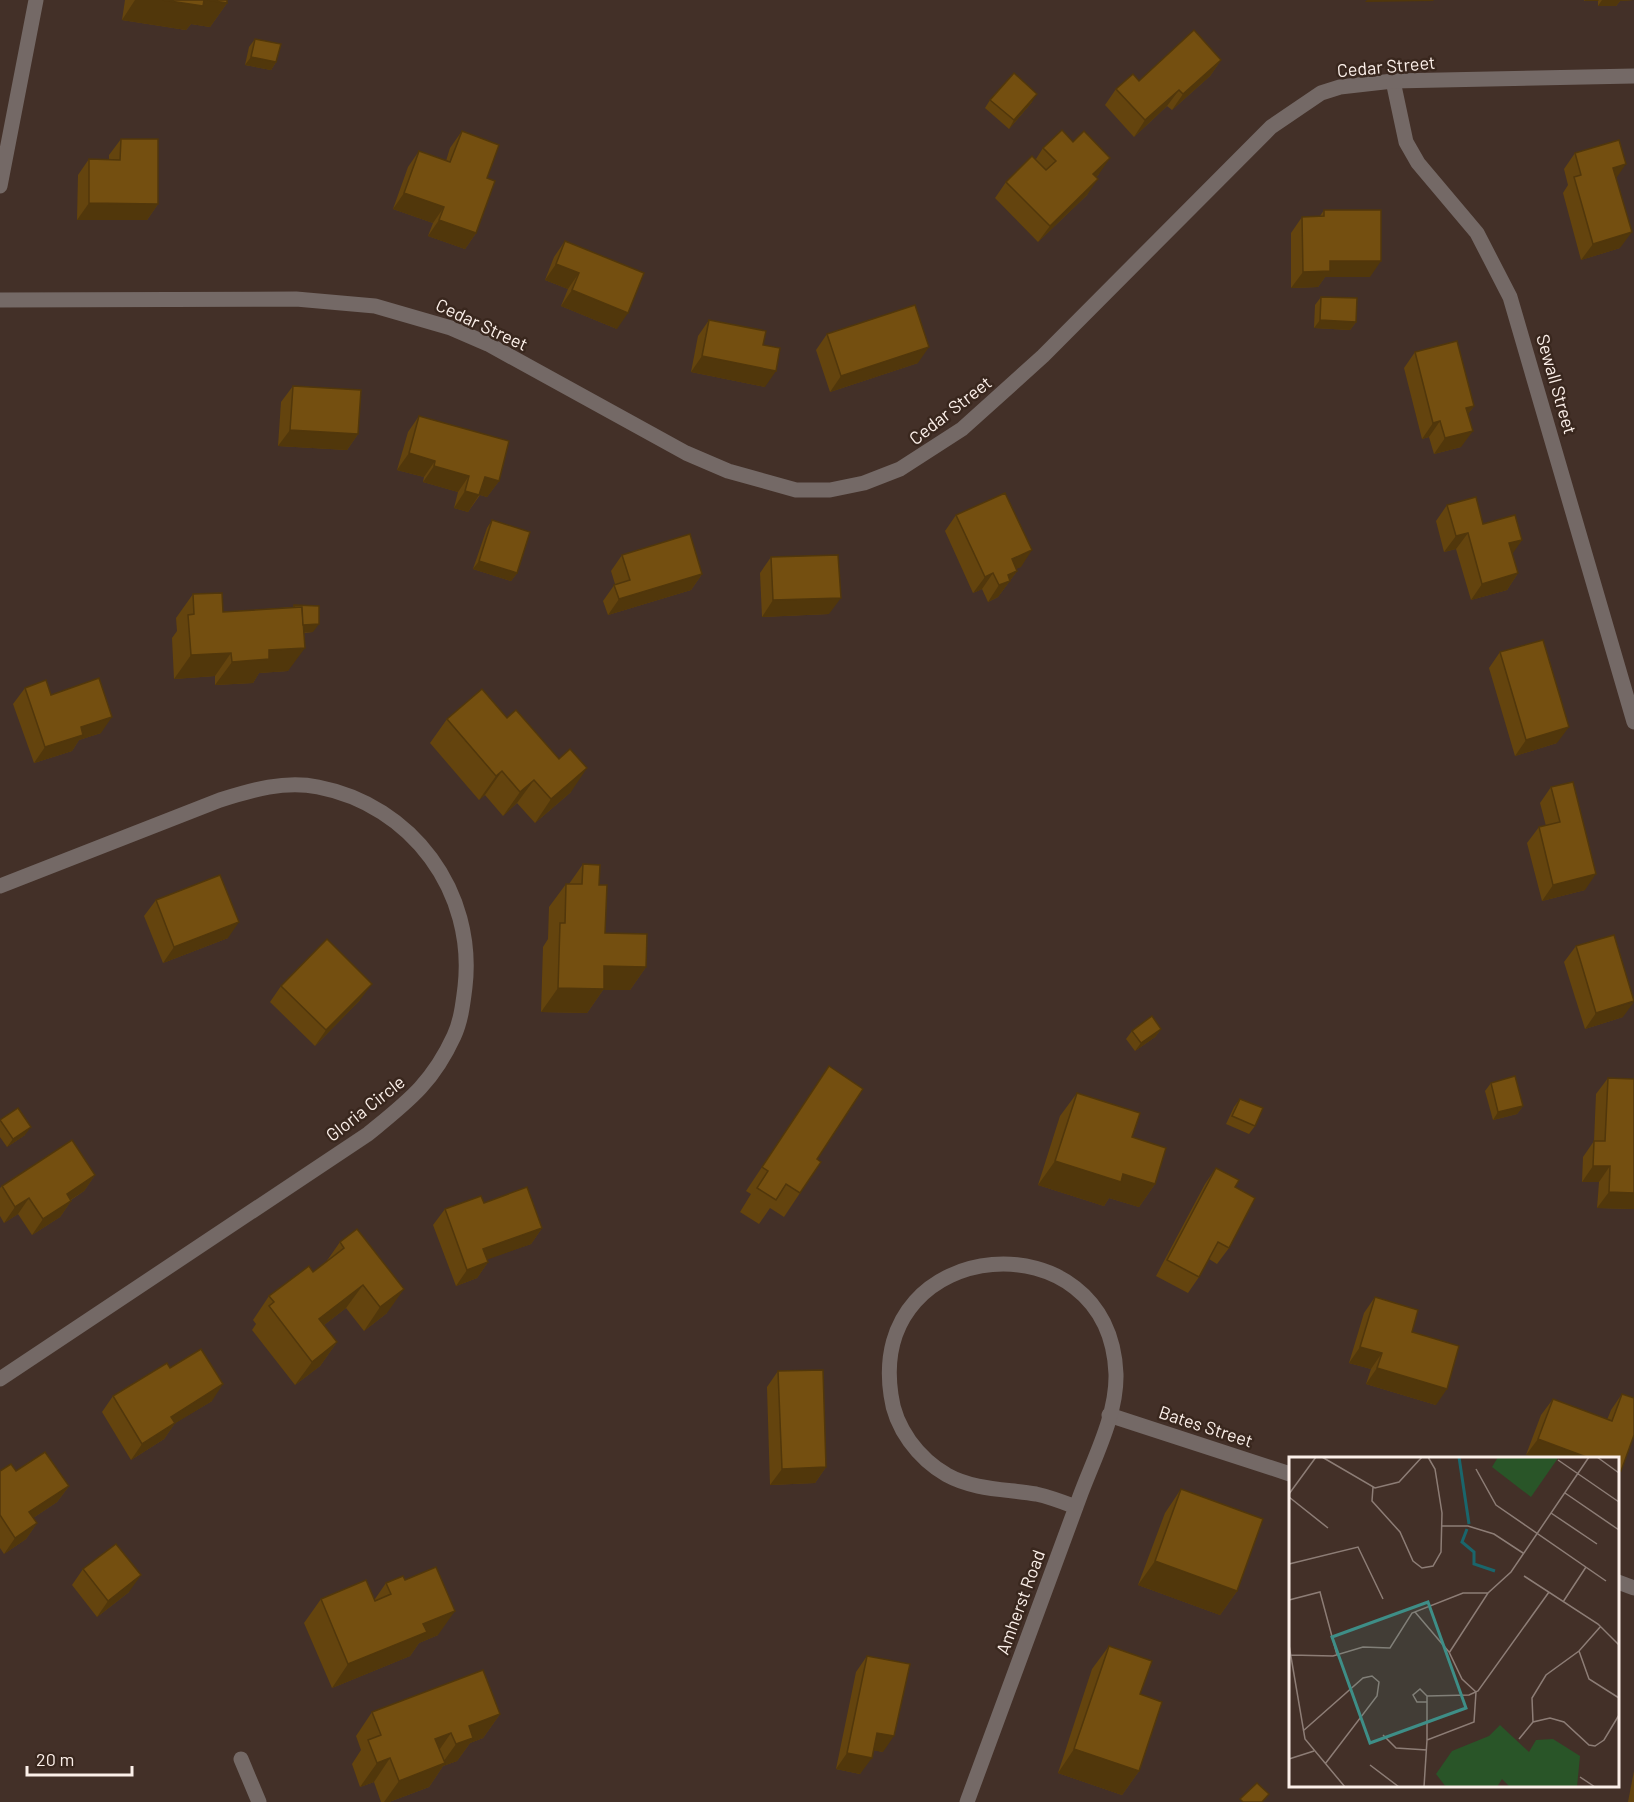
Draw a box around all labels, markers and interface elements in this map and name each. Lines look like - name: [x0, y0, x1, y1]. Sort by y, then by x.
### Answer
- street label: Cedar Street: [1336, 51, 1436, 81]
- street label: Cedar Street: [433, 293, 531, 355]
- street label: Sewall Street: [1532, 332, 1582, 436]
- street label: Cedar Street: [904, 371, 996, 449]
- street label: Gloria Circle: [321, 1070, 409, 1146]
- street label: Bates Street: [1156, 1400, 1256, 1452]
- inset map: [1289, 1457, 1619, 1787]
- street label: Amherst Road: [991, 1547, 1049, 1657]
- scale bar: [27, 1739, 132, 1777]
- text: 20 m: [36, 1748, 74, 1770]

